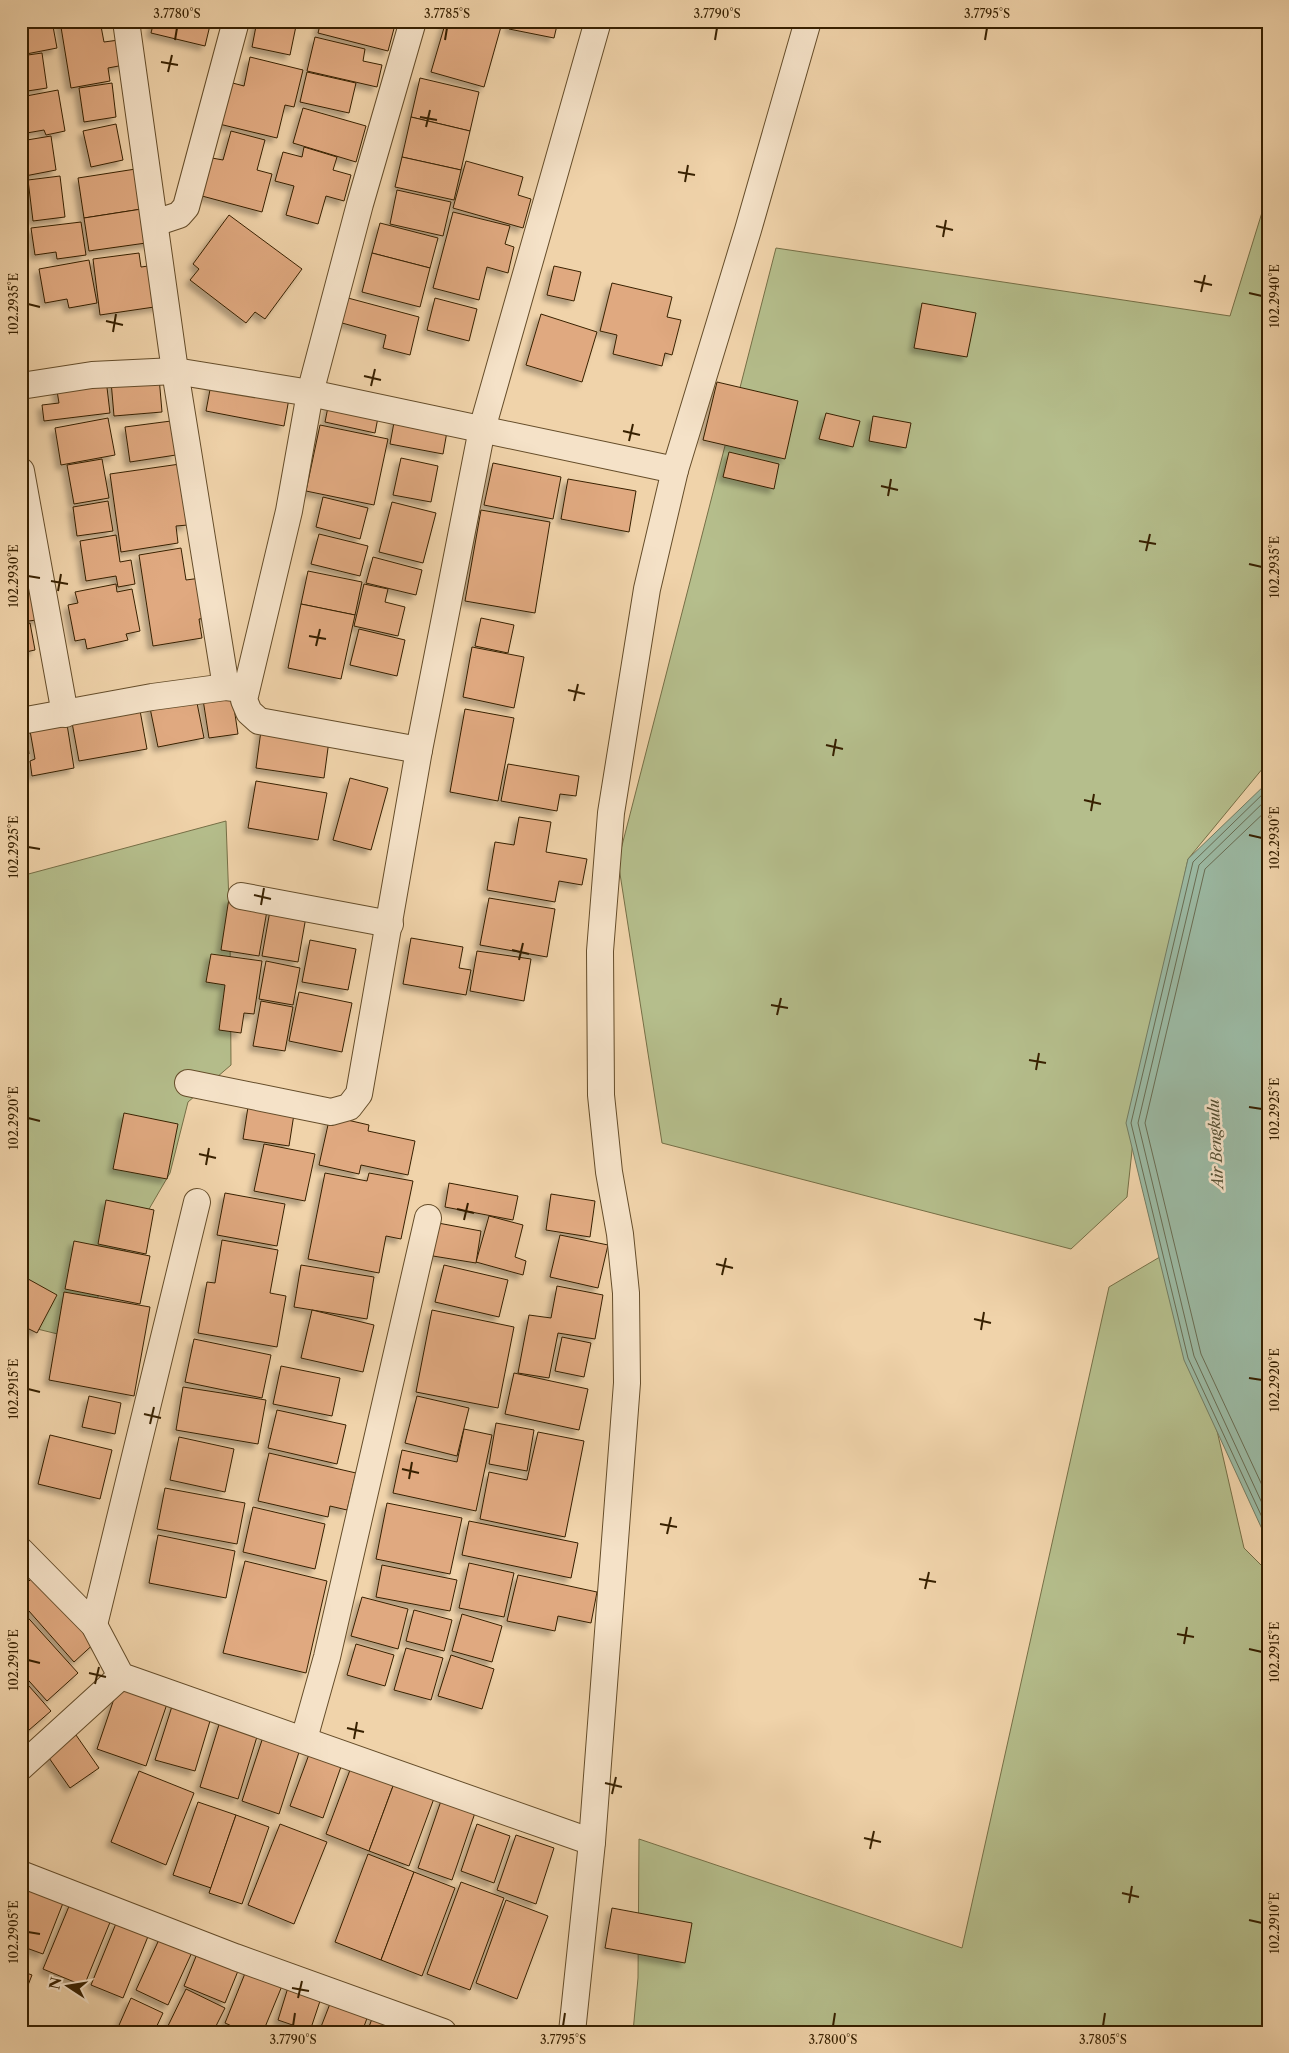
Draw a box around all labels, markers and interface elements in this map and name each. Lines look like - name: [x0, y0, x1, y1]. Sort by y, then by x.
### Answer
- text: 3.7780°S: [153, 6, 201, 21]
- text: 3.7785°S: [424, 6, 470, 21]
- text: 3.7790°S: [693, 6, 741, 21]
- text: 3.7795°S: [964, 6, 1010, 21]
- text: 102.2940°E: [1267, 264, 1282, 328]
- text: 102.2935°E: [6, 273, 21, 335]
- text: 102.2935°E: [1267, 536, 1282, 598]
- text: 102.2930°E: [6, 544, 21, 608]
- text: 102.2930°E: [1267, 806, 1282, 870]
- text: 102.2925°E: [6, 816, 21, 878]
- text: 102.2925°E: [1267, 1078, 1282, 1140]
- text: 102.2920°E: [6, 1086, 21, 1150]
- water label: Air Bengkulu: [1204, 1098, 1227, 1191]
- text: 102.2920°E: [1267, 1348, 1282, 1412]
- text: 102.2915°E: [6, 1359, 21, 1419]
- text: 102.2915°E: [1267, 1622, 1282, 1682]
- text: 102.2910°E: [6, 1629, 21, 1691]
- text: 102.2910°E: [1267, 1892, 1282, 1954]
- text: 102.2905°E: [6, 1900, 21, 1964]
- north arrow: [42, 1960, 92, 2010]
- text: N: [45, 1975, 65, 1991]
- text: 3.7790°S: [269, 2032, 317, 2047]
- text: 3.7795°S: [540, 2032, 586, 2047]
- text: 3.7800°S: [808, 2032, 858, 2047]
- text: 3.7805°S: [1079, 2032, 1127, 2047]

